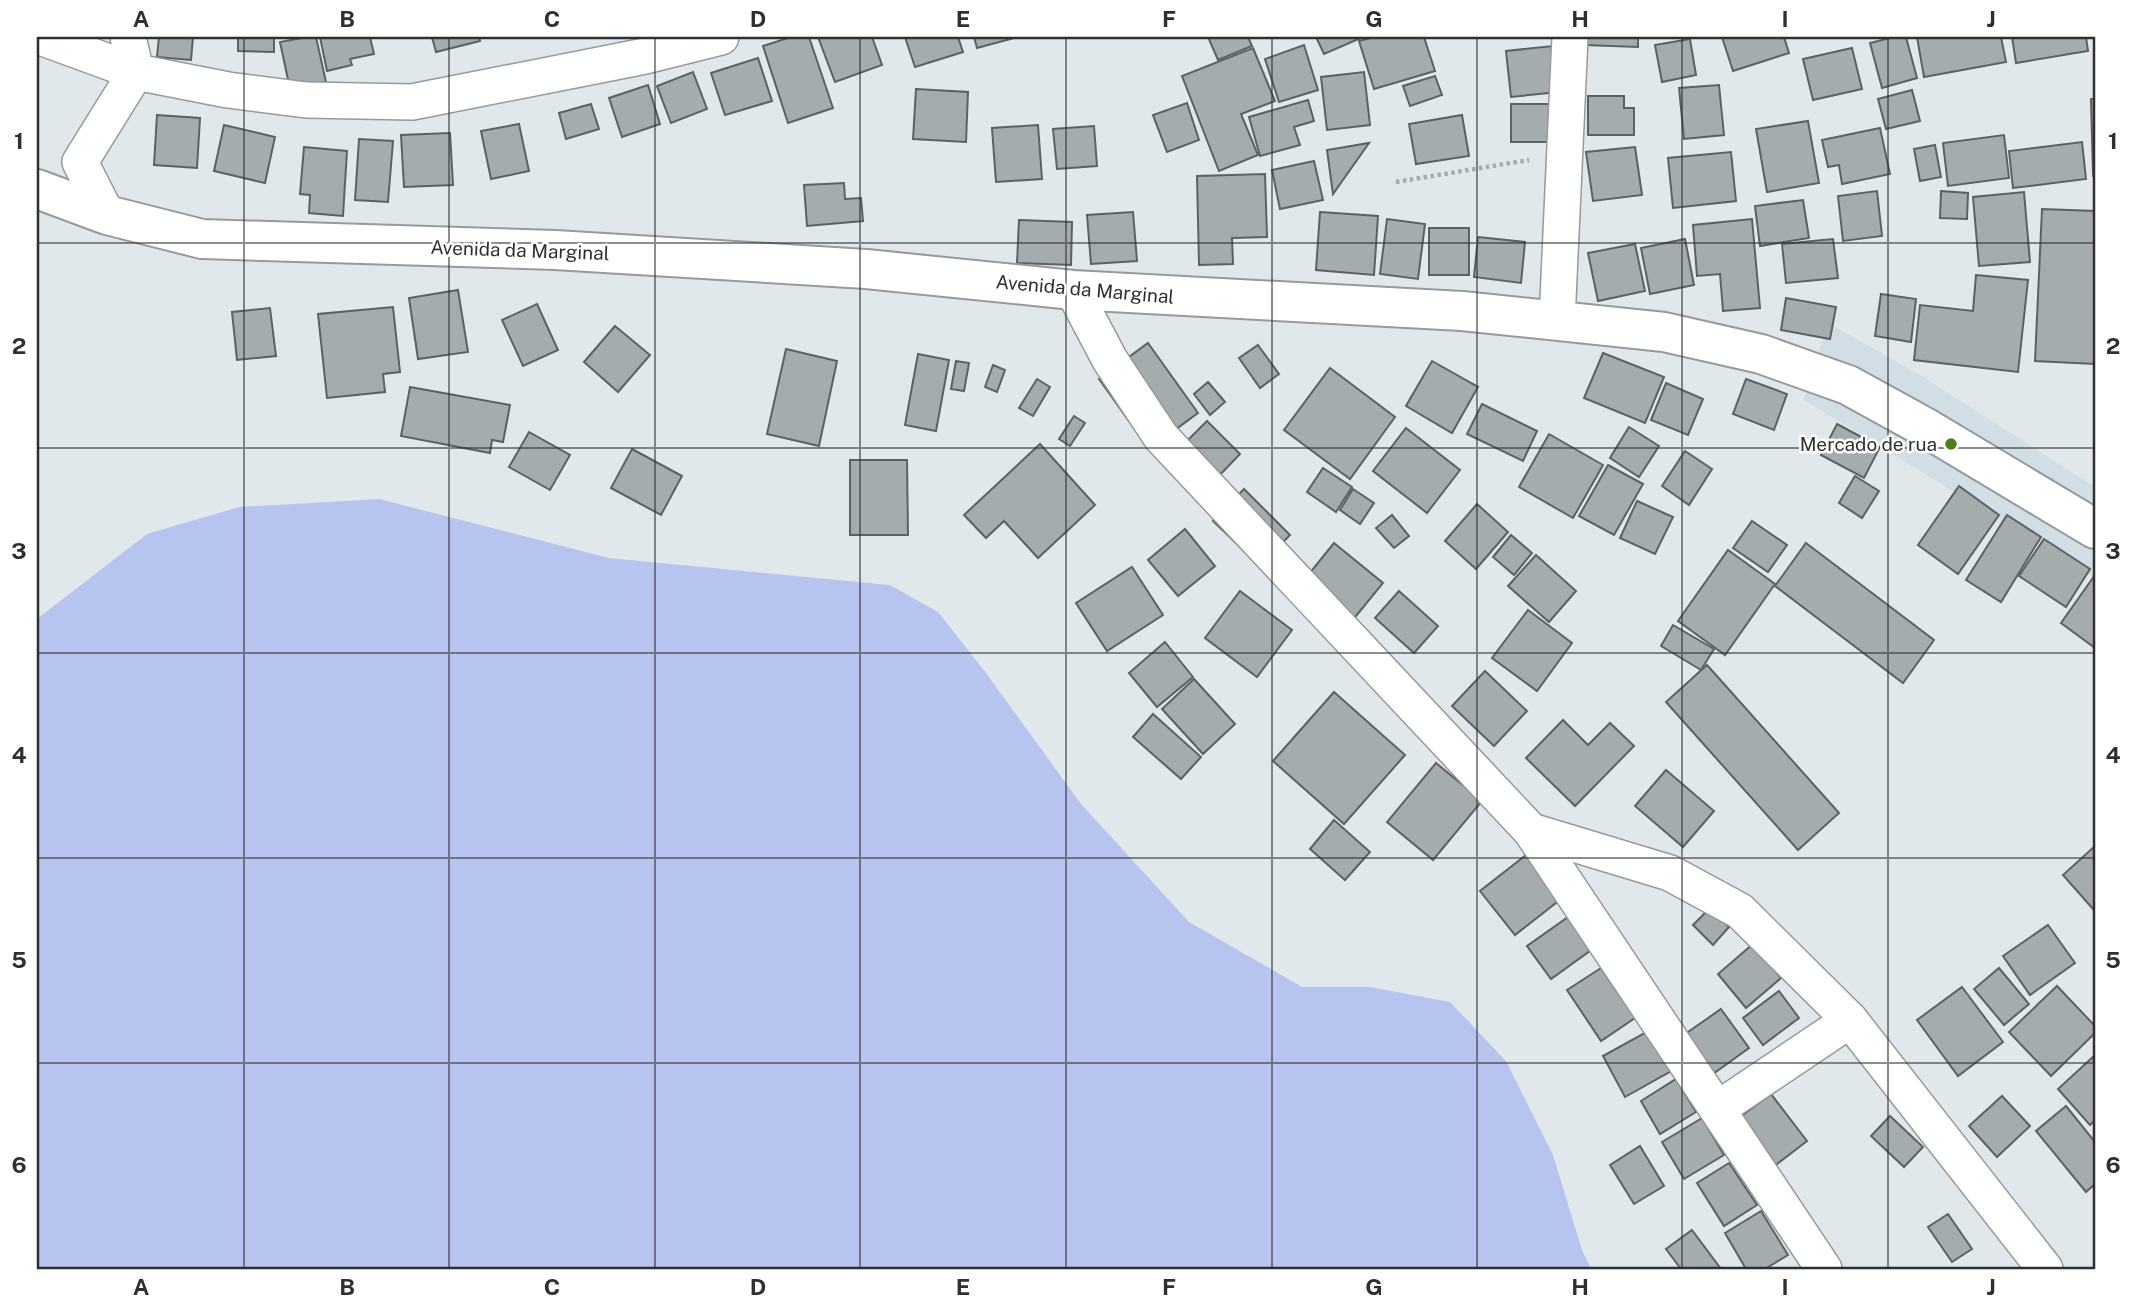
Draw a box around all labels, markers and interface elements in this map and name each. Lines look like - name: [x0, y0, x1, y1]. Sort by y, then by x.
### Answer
- text: A: [133, 5, 150, 32]
- text: B: [339, 5, 355, 32]
- text: C: [544, 5, 560, 32]
- text: D: [750, 5, 766, 32]
- text: E: [956, 5, 970, 32]
- text: F: [1162, 5, 1176, 32]
- text: G: [1365, 5, 1383, 32]
- text: H: [1571, 5, 1589, 32]
- text: I: [1781, 5, 1789, 32]
- text: J: [1986, 5, 1996, 32]
- text: 1: [14, 127, 24, 154]
- text: 1: [2108, 127, 2118, 154]
- street label: Avenida da Marginal: [430, 236, 610, 264]
- street label: Avenida da Marginal: [995, 270, 1175, 308]
- text: 2: [12, 332, 26, 359]
- text: 2: [2106, 332, 2120, 359]
- place label: Mercado de rua: [1800, 433, 1937, 455]
- marker: Mercado de rua: [1943, 436, 1959, 452]
- text: 3: [11, 537, 27, 564]
- text: 3: [2105, 537, 2121, 564]
- text: 4: [11, 741, 27, 768]
- text: 4: [2105, 741, 2121, 768]
- text: 5: [11, 946, 27, 973]
- text: 5: [2105, 946, 2121, 973]
- text: 6: [11, 1151, 27, 1178]
- text: 6: [2105, 1151, 2121, 1178]
- text: A: [133, 1273, 150, 1300]
- text: B: [339, 1273, 355, 1300]
- text: C: [544, 1273, 560, 1300]
- text: D: [750, 1273, 766, 1300]
- text: E: [956, 1273, 970, 1300]
- text: F: [1162, 1273, 1176, 1300]
- text: G: [1365, 1273, 1383, 1300]
- text: H: [1571, 1273, 1589, 1300]
- text: I: [1781, 1273, 1789, 1300]
- text: J: [1986, 1273, 1996, 1300]

